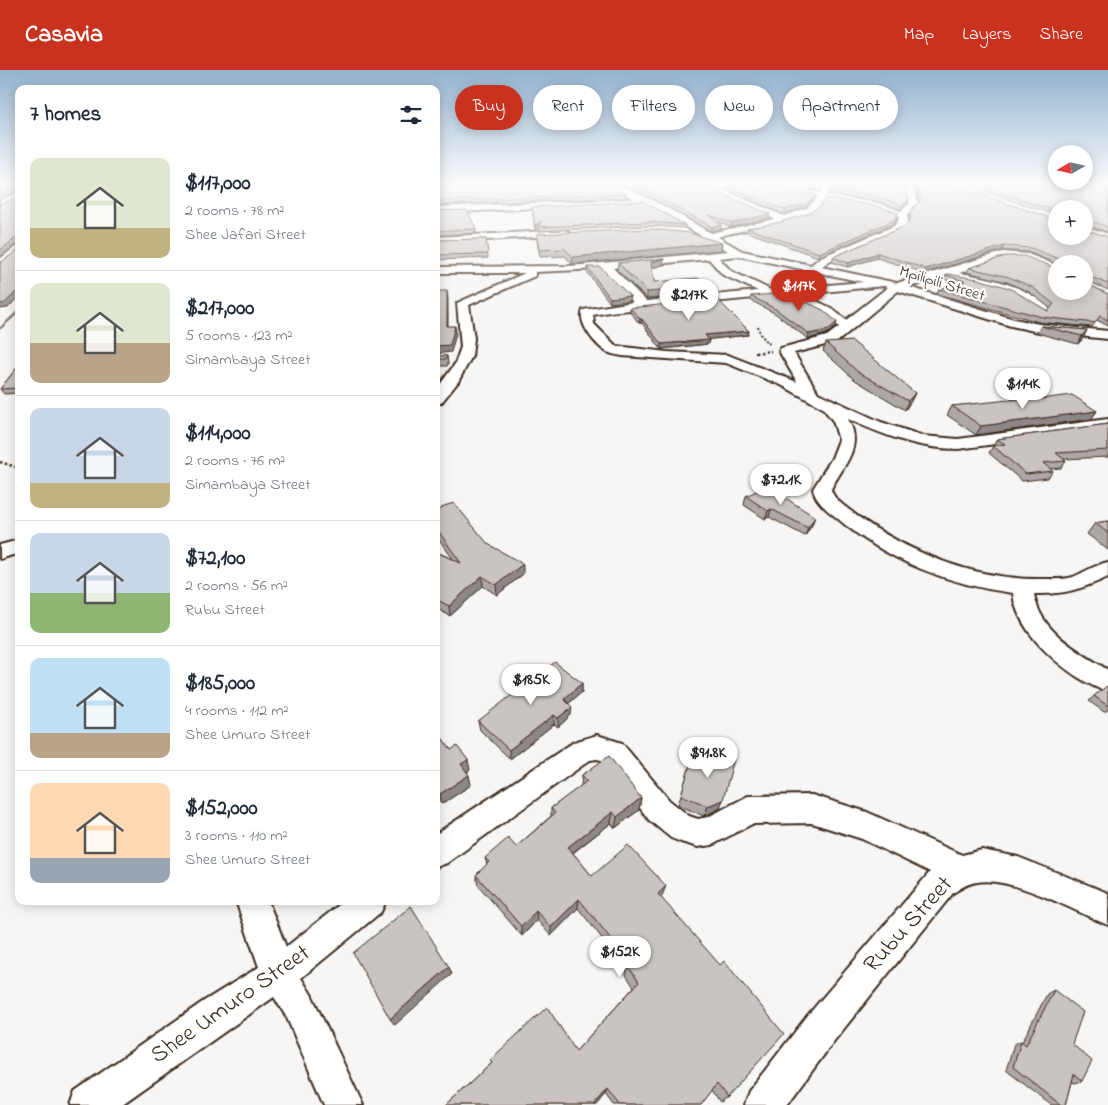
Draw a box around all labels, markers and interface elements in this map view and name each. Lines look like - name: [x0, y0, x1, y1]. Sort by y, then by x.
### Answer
- text: Casavia: [25, 18, 103, 53]
- text: Map: [904, 22, 934, 48]
- text: Layers: [962, 22, 1012, 48]
- text: Share: [1040, 22, 1083, 48]
- chip: Buy: [455, 85, 523, 130]
- chip: Rent: [533, 85, 602, 130]
- chip: Filters: [612, 85, 695, 130]
- chip: New: [705, 85, 773, 130]
- chip: Apartment: [783, 85, 898, 130]
- text: 7 homes: [30, 100, 101, 130]
- icon: filters: [397, 101, 425, 129]
- north arrow: [1048, 145, 1092, 190]
- map controls: [1048, 145, 1093, 300]
- text: $117,000: [185, 169, 251, 199]
- icon: home: [70, 178, 130, 238]
- text: 2 rooms · 78 m²: [185, 199, 284, 223]
- button: +: [1048, 200, 1093, 245]
- text: Shee Jafari Street: [185, 223, 306, 247]
- button: −: [1048, 255, 1093, 300]
- street label: Mpilipili Street: [896, 260, 988, 309]
- pin: $117K: [764, 270, 834, 312]
- text: $117K: [782, 274, 816, 298]
- pin: $217K: [654, 278, 724, 321]
- text: $217K: [670, 283, 708, 307]
- text: $217,000: [185, 294, 254, 324]
- icon: home: [70, 303, 130, 363]
- text: 5 rooms · 123 m²: [185, 324, 293, 348]
- text: Simambaya Street: [185, 348, 311, 372]
- pin: $114K: [988, 368, 1058, 410]
- text: $114K: [1006, 372, 1040, 396]
- text: $114,000: [185, 419, 251, 449]
- icon: home: [70, 428, 130, 488]
- text: 2 rooms · 76 m²: [185, 449, 285, 473]
- pin: $72.1K: [740, 464, 822, 506]
- text: $72.1K: [761, 468, 801, 492]
- text: Simambaya Street: [185, 473, 311, 497]
- text: $72,100: [185, 544, 245, 574]
- icon: home: [70, 553, 130, 613]
- text: 2 rooms · 56 m²: [185, 574, 288, 598]
- text: Rubu Street: [185, 598, 265, 622]
- pin: $185K: [496, 664, 566, 706]
- text: $185K: [512, 668, 550, 692]
- text: $185,000: [185, 669, 255, 699]
- icon: home: [70, 678, 130, 738]
- text: 4 rooms · 112 m²: [185, 699, 288, 723]
- text: Shee Umuro Street: [185, 723, 310, 747]
- pin: $91.8K: [667, 736, 749, 779]
- text: $91.8K: [690, 741, 726, 765]
- text: $152,000: [185, 794, 258, 824]
- icon: home: [70, 803, 130, 863]
- text: 3 rooms · 110 m²: [185, 824, 287, 848]
- text: Shee Umuro Street: [185, 848, 310, 872]
- street label: Rubu Street: [856, 869, 962, 981]
- pin: $152K: [585, 936, 655, 978]
- street label: Shee Umuro Street: [144, 937, 318, 1073]
- text: $152K: [600, 940, 640, 964]

